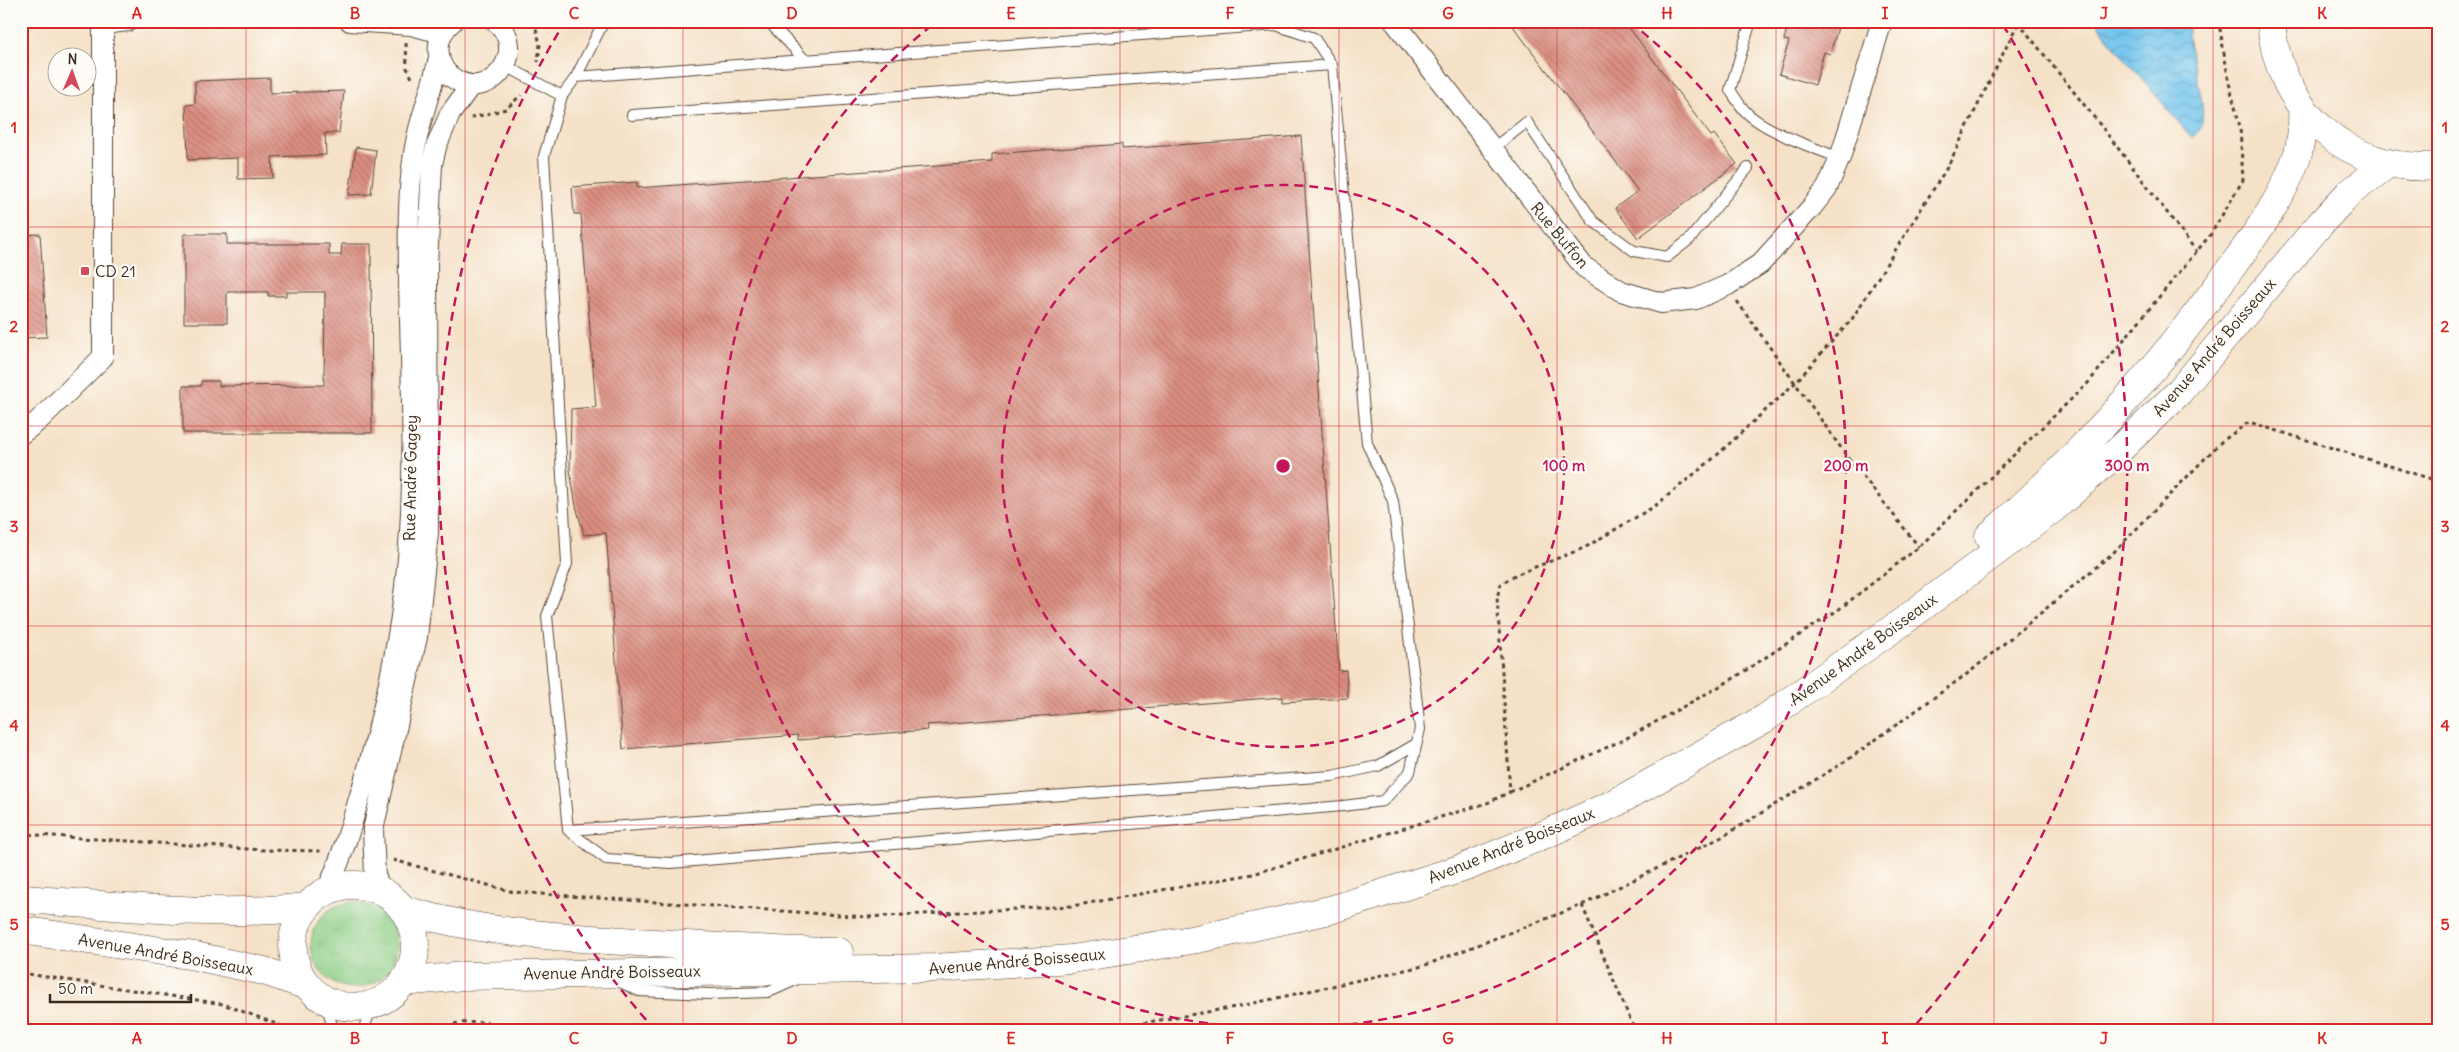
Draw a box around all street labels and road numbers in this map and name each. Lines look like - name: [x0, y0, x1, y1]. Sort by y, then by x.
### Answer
- street label: Rue Buffon: [1527, 198, 1593, 272]
- street label: Avenue André Boisseaux: [2148, 273, 2280, 420]
- street label: Rue André Gagey: [399, 415, 421, 541]
- street label: Avenue André Boisseaux: [1785, 589, 1941, 709]
- street label: Avenue André Boisseaux: [1425, 802, 1597, 887]
- street label: Avenue André Boisseaux: [77, 929, 255, 979]
- street label: Avenue André Boisseaux: [928, 943, 1106, 979]
- street label: Avenue André Boisseaux: [523, 960, 701, 984]

